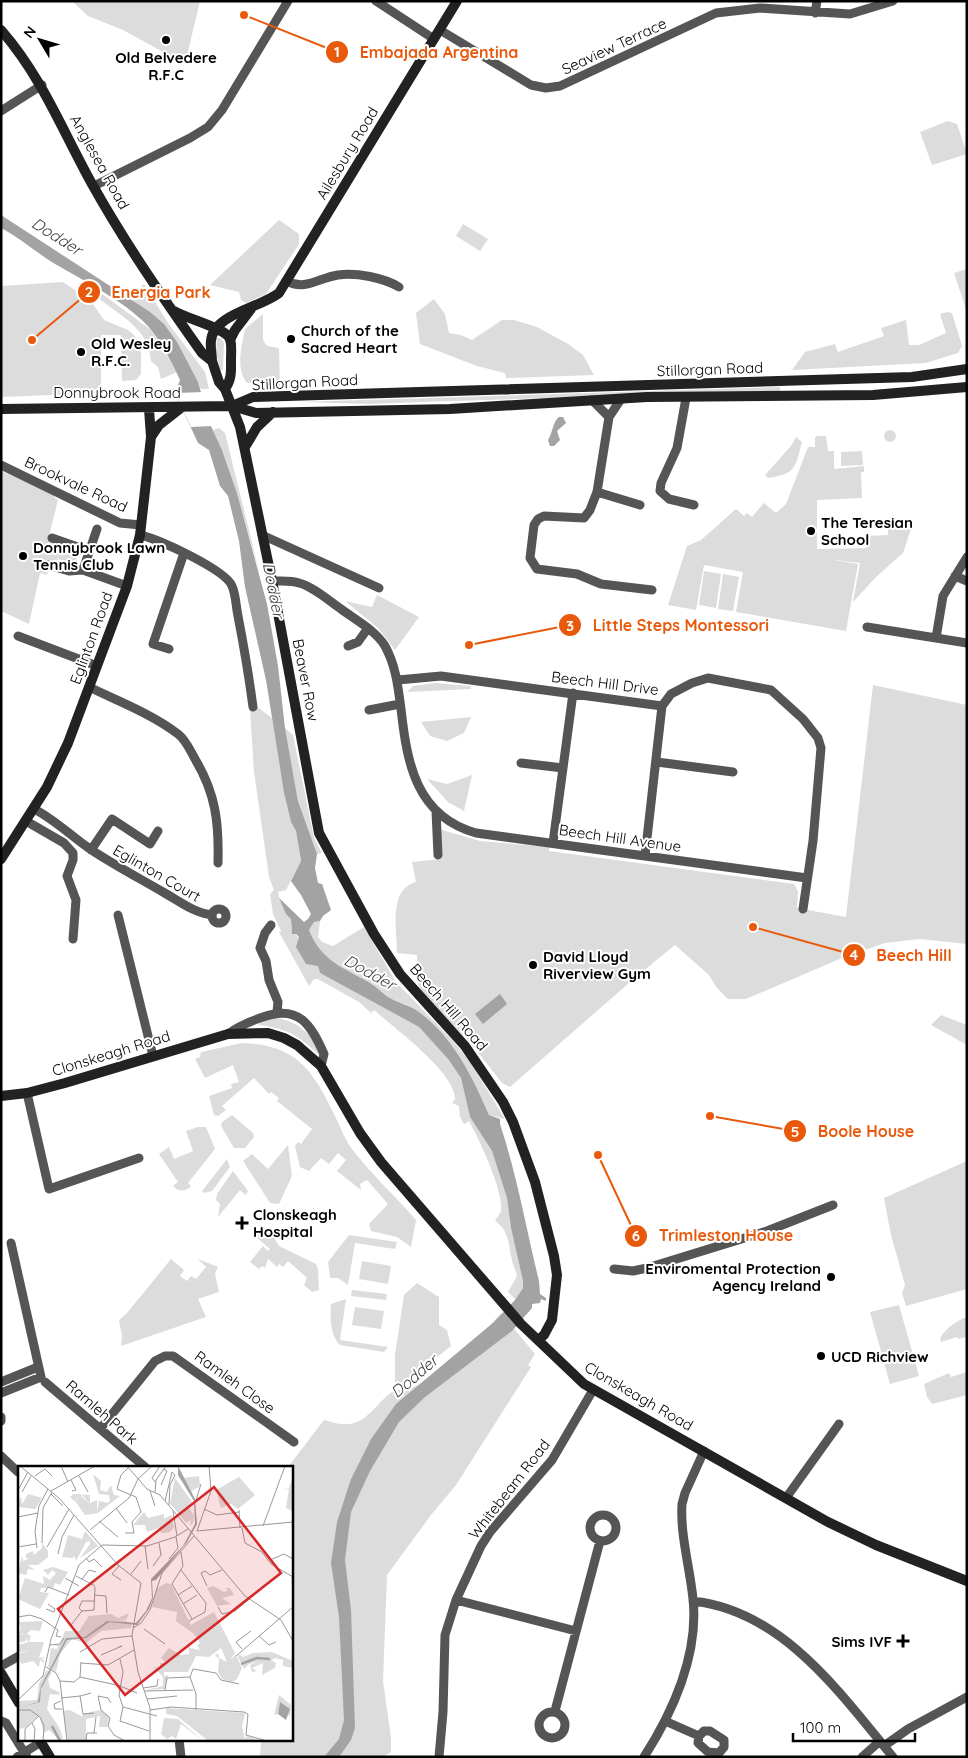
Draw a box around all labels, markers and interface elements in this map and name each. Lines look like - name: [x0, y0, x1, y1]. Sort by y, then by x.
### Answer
- street label: Seaview Terrace: [559, 13, 669, 79]
- north arrow: [15, 15, 65, 65]
- text: N: [19, 22, 40, 42]
- marker: Old Belvedere R.F.C: [160, 34, 172, 46]
- callout: Embajada Argentina: [325, 37, 528, 68]
- text: 1: [334, 42, 340, 61]
- text: Embajada Argentina: [360, 42, 518, 62]
- place label: Old Belvedere R.F.C: [115, 48, 217, 84]
- street label: Ailesbury Road: [312, 103, 382, 203]
- street label: Anglesea Road: [66, 111, 134, 213]
- water label: Dodder: [28, 213, 88, 260]
- callout: Energia Park: [77, 277, 221, 308]
- text: 2: [85, 282, 93, 301]
- text: Energia Park: [111, 282, 211, 302]
- place label: Church of the Sacred Heart: [301, 321, 399, 357]
- marker: Church of the Sacred Heart: [285, 333, 297, 345]
- place label: Old Wesley R.F.C.: [91, 334, 171, 370]
- marker: Old Wesley R.F.C.: [75, 346, 87, 358]
- street label: Stillorgan Road: [656, 358, 764, 380]
- street label: Stillorgan Road: [251, 370, 359, 394]
- street label: Donnybrook Road: [53, 383, 181, 402]
- street label: Brookvale Road: [21, 452, 131, 516]
- place label: The Teresian School: [821, 513, 913, 549]
- marker: The Teresian School: [805, 525, 817, 537]
- place label: Donnybrook Lawn Tennis Club: [33, 538, 165, 574]
- marker: Donnybrook Lawn Tennis Club: [17, 550, 29, 562]
- water label: Dodder: [259, 561, 289, 621]
- street label: Eglinton Road: [65, 589, 117, 687]
- callout: Little Steps Montessori: [557, 610, 779, 641]
- text: Little Steps Montessori: [593, 615, 769, 635]
- text: 3: [566, 616, 574, 635]
- street label: Beaver Row: [289, 637, 323, 723]
- street label: Beech Hill Drive: [550, 667, 660, 699]
- street label: Beech Hill Avenue: [558, 820, 682, 856]
- street label: Eglinton Court: [110, 840, 204, 906]
- callout: Beech Hill: [841, 940, 962, 971]
- text: 4: [850, 945, 859, 964]
- text: Beech Hill: [876, 945, 952, 965]
- place label: David Lloyd Riverview Gym: [543, 947, 651, 983]
- water label: Dodder: [341, 950, 401, 995]
- marker: David Lloyd Riverview Gym: [527, 959, 539, 971]
- street label: Beech Hill Road: [406, 960, 492, 1054]
- street label: Clonskeagh Road: [50, 1026, 172, 1080]
- callout: Boole House: [782, 1116, 924, 1147]
- text: Boole House: [818, 1121, 914, 1141]
- text: 5: [791, 1122, 799, 1141]
- place label: Clonskeagh Hospital: [253, 1205, 337, 1241]
- marker: Clonskeagh Hospital: [235, 1216, 249, 1230]
- callout: Trimleston House: [624, 1220, 803, 1251]
- text: Trimleston House: [659, 1225, 793, 1245]
- text: 6: [632, 1226, 640, 1245]
- place label: Enviromental Protection Agency Ireland: [645, 1259, 821, 1295]
- marker: Enviromental Protection Agency Ireland: [825, 1271, 837, 1283]
- street label: Ramleh Close: [191, 1346, 279, 1418]
- place label: UCD Richview: [831, 1347, 929, 1366]
- water label: Dodder: [386, 1349, 443, 1402]
- marker: UCD Richview: [815, 1350, 827, 1362]
- street label: Clonskeagh Road: [581, 1357, 697, 1435]
- street label: Ramleh Park: [62, 1376, 142, 1448]
- street label: Whitebeam Road: [464, 1435, 554, 1543]
- inset map: [18, 1466, 292, 1740]
- place label: Sims IVF: [832, 1632, 892, 1651]
- marker: Sims IVF: [896, 1634, 910, 1648]
- scale bar: [793, 1710, 916, 1742]
- text: 100 m: [800, 1718, 841, 1737]

